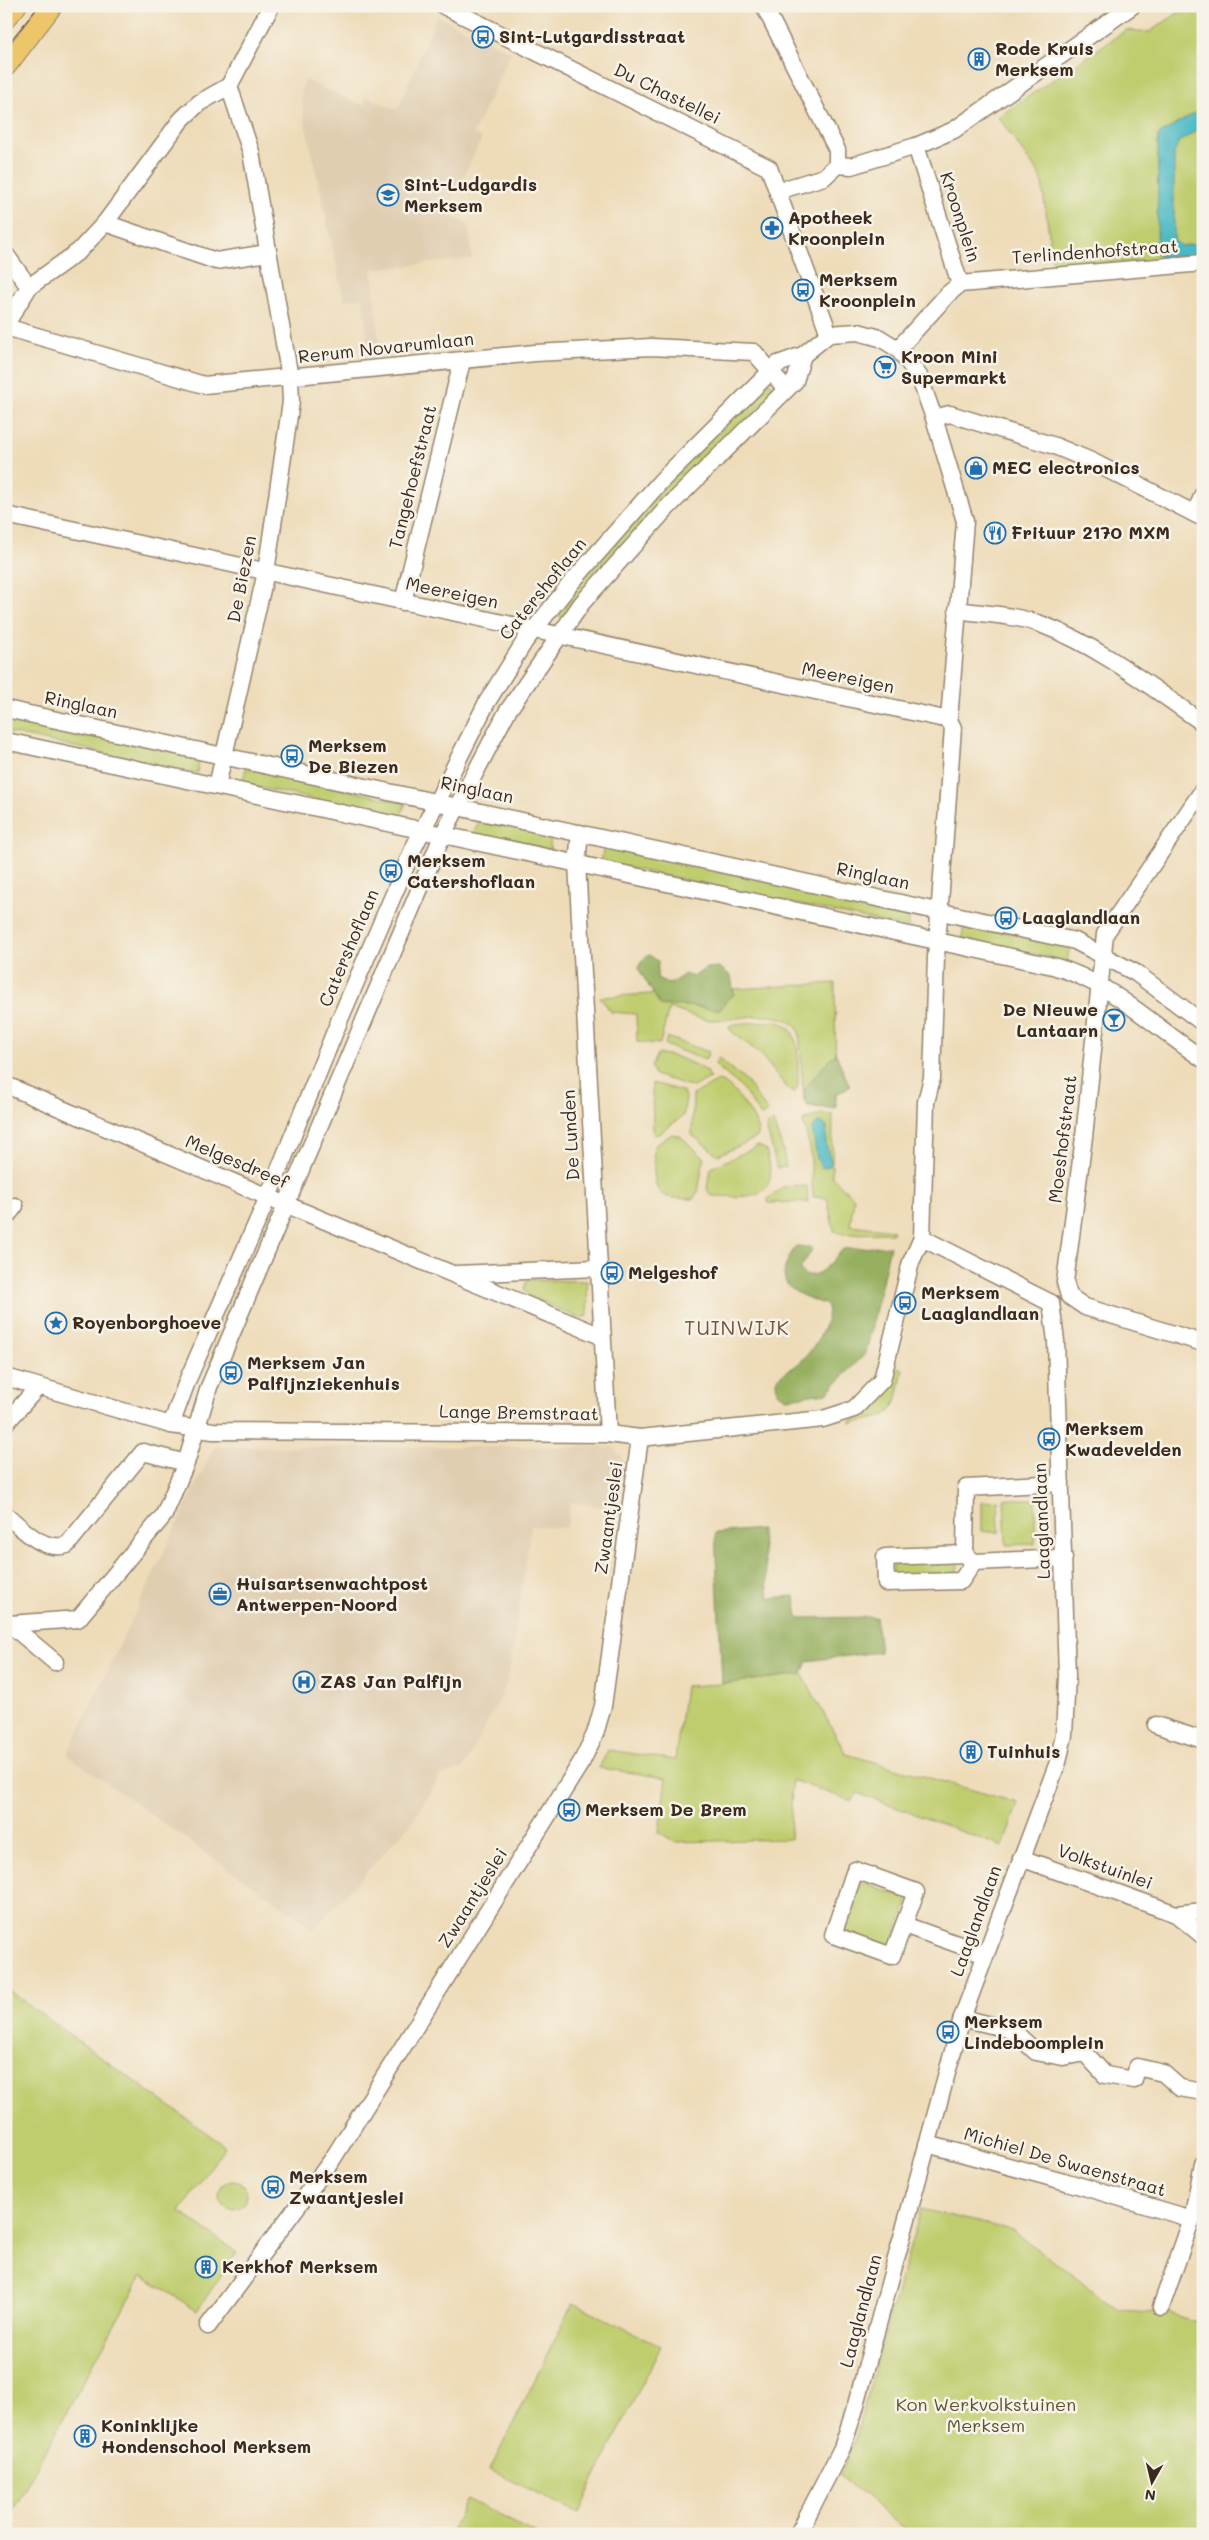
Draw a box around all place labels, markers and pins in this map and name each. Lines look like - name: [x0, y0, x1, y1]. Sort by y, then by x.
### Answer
- place label: Sint-Lutgardisstraat: [499, 24, 685, 48]
- bus stop icon: Sint-Lutgardisstraat: [471, 25, 495, 49]
- place label: Rode Kruis Merksem: [995, 36, 1094, 81]
- building icon: Rode Kruis Merksem: [967, 47, 991, 71]
- place label: Sint-Ludgardis Merksem: [404, 172, 537, 217]
- school or university icon: Sint-Ludgardis Merksem: [376, 183, 400, 207]
- place label: Apotheek Kroonplein: [788, 205, 885, 250]
- pharmacy icon: Apotheek Kroonplein: [760, 216, 784, 240]
- place label: Merksem Kroonplein: [819, 267, 916, 312]
- bus stop icon: Merksem Kroonplein: [791, 278, 815, 302]
- place label: Kroon Mini Supermarkt: [901, 344, 1006, 389]
- supermarket icon: Kroon Mini Supermarkt: [873, 355, 897, 379]
- place label: MEC electronics: [992, 455, 1140, 479]
- shop icon: MEC electronics: [964, 456, 988, 480]
- place label: Frituur 2170 MXM: [1011, 520, 1170, 544]
- restaurant icon: Frituur 2170 MXM: [983, 521, 1007, 545]
- place label: Merksem De Biezen: [308, 733, 398, 778]
- bus stop icon: Merksem De Biezen: [280, 744, 304, 768]
- place label: Merksem Catershoflaan: [407, 848, 535, 893]
- bus stop icon: Merksem Catershoflaan: [379, 859, 403, 883]
- place label: Laaglandlaan: [1022, 905, 1140, 929]
- bus stop icon: Laaglandlaan: [994, 906, 1018, 930]
- place label: De Nieuwe Lantaarn: [1003, 997, 1098, 1042]
- bar icon: De Nieuwe Lantaarn: [1102, 1008, 1126, 1032]
- place label: Melgeshof: [628, 1260, 718, 1284]
- bus stop icon: Melgeshof: [600, 1261, 624, 1285]
- place label: Merksem Laaglandlaan: [921, 1280, 1039, 1325]
- bus stop icon: Merksem Laaglandlaan: [893, 1291, 917, 1315]
- place label: Royenborghoeve: [72, 1310, 222, 1334]
- place icon: Royenborghoeve: [44, 1311, 68, 1335]
- place label: Merksem Jan Palfijnziekenhuis: [247, 1350, 400, 1395]
- bus stop icon: Merksem Jan Palfijnziekenhuis: [219, 1361, 243, 1385]
- place label: Merksem Kwadevelden: [1065, 1416, 1182, 1461]
- bus stop icon: Merksem Kwadevelden: [1037, 1427, 1061, 1451]
- place label: Huisartsenwachtpost Antwerpen-Noord: [236, 1571, 428, 1616]
- office icon: Huisartsenwachtpost Antwerpen-Noord: [208, 1582, 232, 1606]
- place label: ZAS Jan Palfijn: [320, 1669, 462, 1693]
- hospital icon: ZAS Jan Palfijn: [292, 1670, 316, 1694]
- place label: Tuinhuis: [987, 1739, 1060, 1763]
- building icon: Tuinhuis: [959, 1740, 983, 1764]
- place label: Merksem De Brem: [585, 1797, 747, 1821]
- bus stop icon: Merksem De Brem: [557, 1798, 581, 1822]
- place label: Merksem Lindeboomplein: [964, 2009, 1104, 2054]
- bus stop icon: Merksem Lindeboomplein: [936, 2020, 960, 2044]
- place label: Merksem Zwaantjeslei: [289, 2164, 404, 2209]
- bus stop icon: Merksem Zwaantjeslei: [261, 2175, 285, 2199]
- place label: Kerkhof Merksem: [222, 2254, 378, 2278]
- building icon: Kerkhof Merksem: [194, 2255, 218, 2279]
- place label: Koninklijke Hondenschool Merksem: [101, 2413, 311, 2458]
- building icon: Koninklijke Hondenschool Merksem: [73, 2424, 97, 2448]

